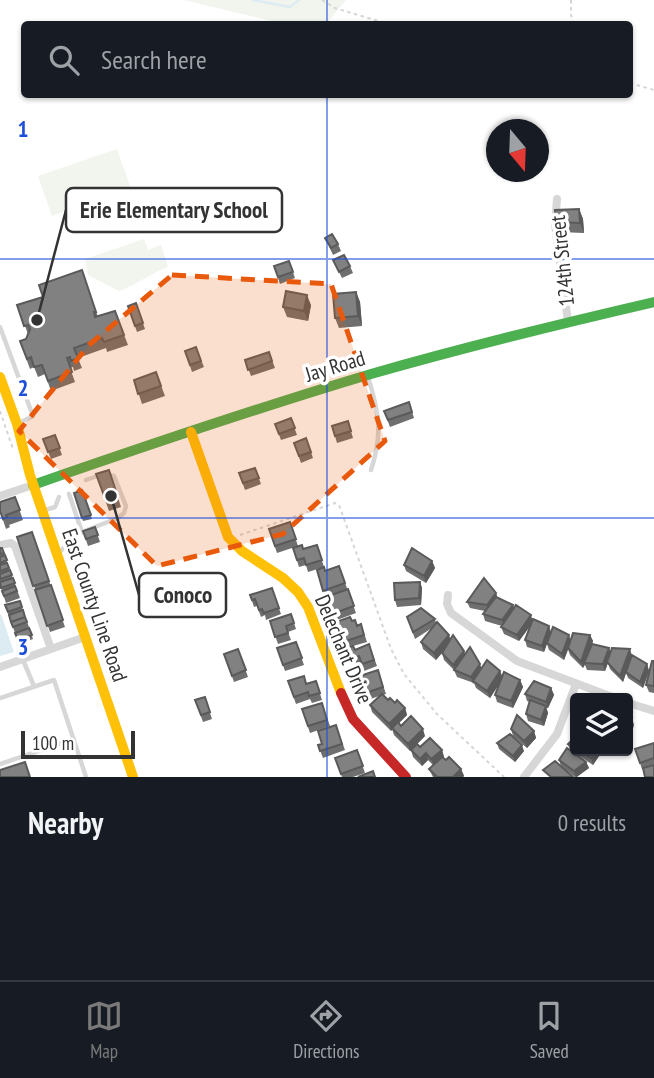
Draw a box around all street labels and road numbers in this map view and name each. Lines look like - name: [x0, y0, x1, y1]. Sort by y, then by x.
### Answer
- street label: 124th Street: [544, 214, 580, 308]
- street label: Jay Road: [301, 344, 368, 388]
- street label: East County Line Road: [56, 525, 134, 685]
- street label: Delechant Drive: [309, 590, 379, 708]

